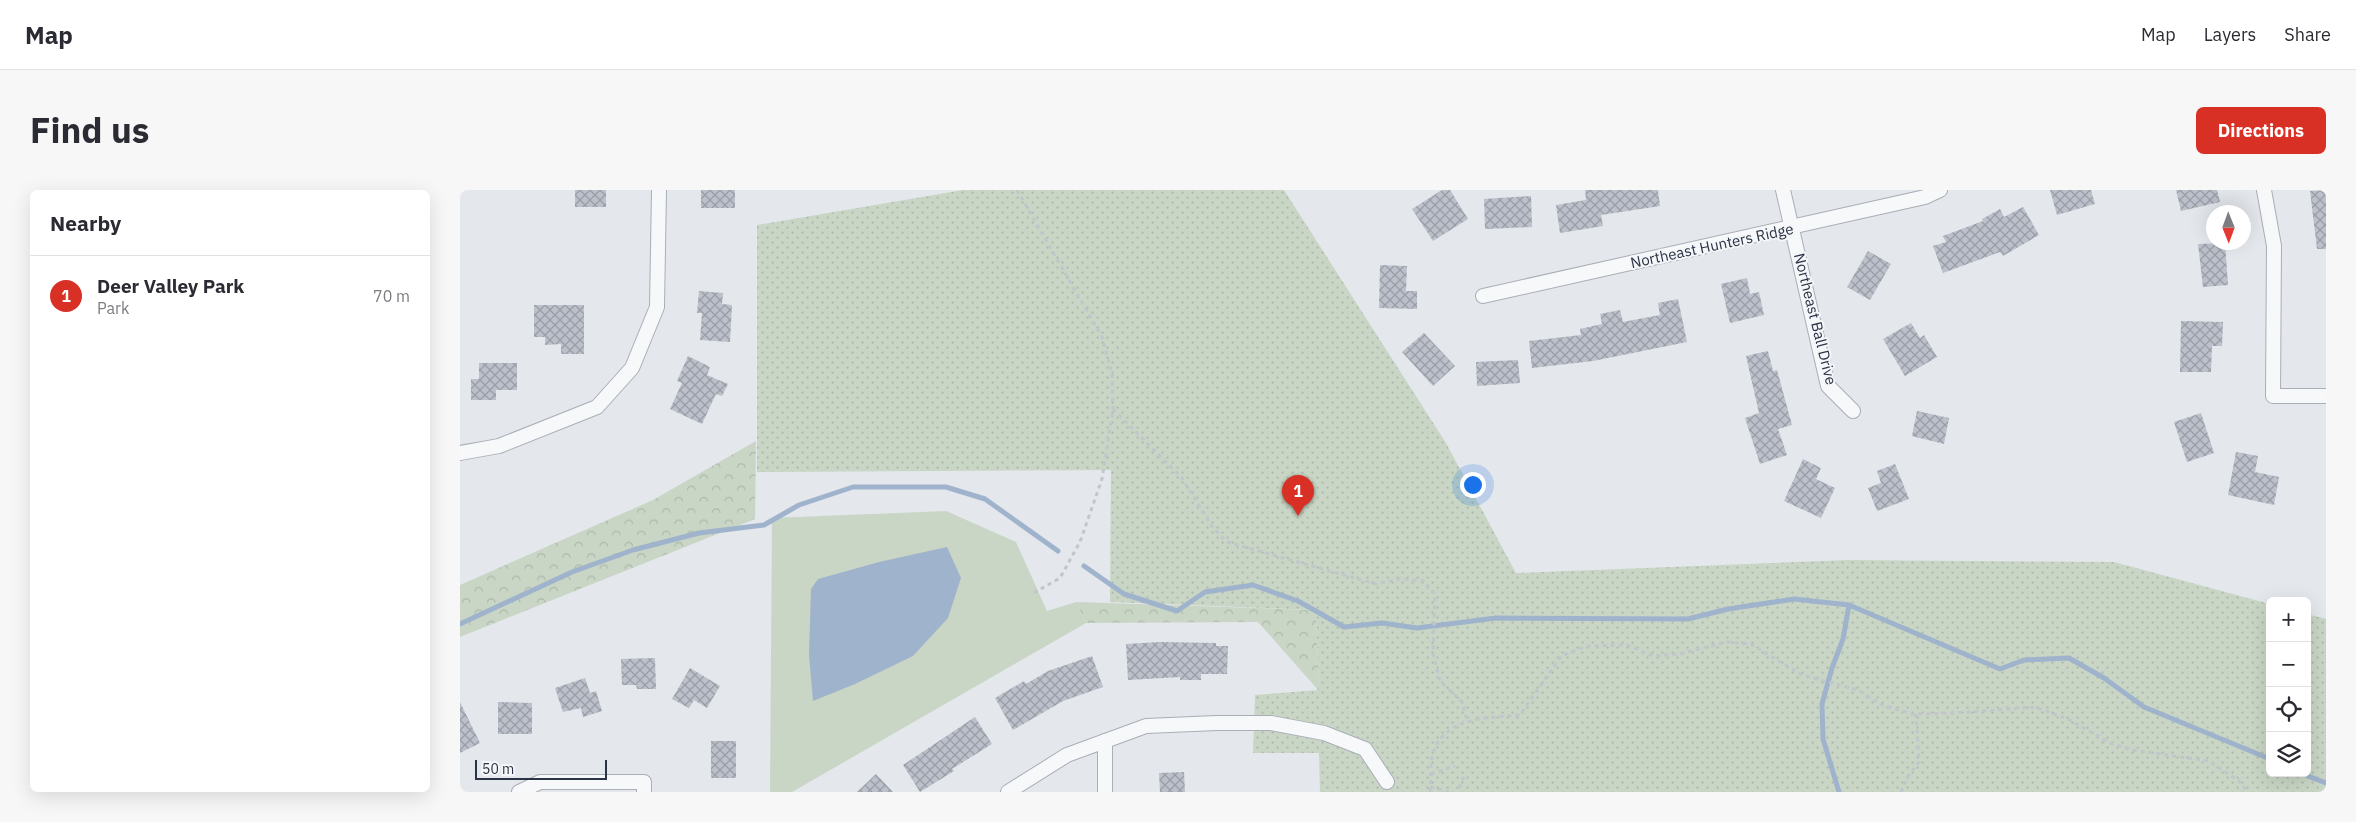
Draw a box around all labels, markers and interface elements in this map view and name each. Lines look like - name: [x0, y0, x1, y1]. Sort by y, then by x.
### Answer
- text: Map: [25, 19, 73, 51]
- text: Map: [2141, 23, 2176, 46]
- text: Layers: [2204, 23, 2256, 46]
- text: Share: [2284, 23, 2331, 46]
- text: Find us: [30, 107, 149, 153]
- button: Directions: [2196, 107, 2326, 154]
- north arrow: [2206, 205, 2251, 250]
- text: Nearby: [50, 209, 121, 237]
- street label: Northeast Hunters Ridge: [1629, 219, 1795, 272]
- street label: Northeast Ball Drive: [1790, 251, 1841, 387]
- text: Deer Valley Park: [97, 274, 244, 298]
- text: 1: [61, 286, 71, 306]
- text: 70 m: [373, 286, 410, 306]
- text: Park: [97, 298, 129, 318]
- your location: [1460, 472, 1486, 498]
- pin: 1: [1282, 475, 1314, 516]
- map controls: [2266, 597, 2311, 777]
- button: +: [2266, 597, 2311, 642]
- button: −: [2266, 642, 2311, 687]
- button: locate: [2266, 687, 2311, 732]
- button: layers: [2266, 732, 2311, 777]
- scale bar: [475, 757, 608, 780]
- text: 50 m: [482, 760, 514, 778]

